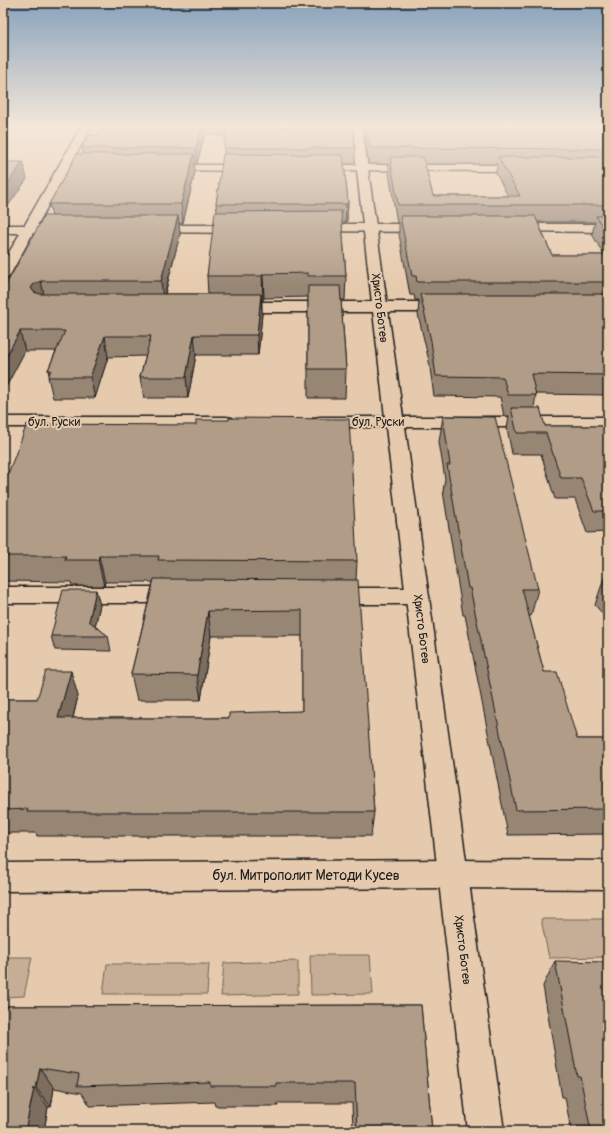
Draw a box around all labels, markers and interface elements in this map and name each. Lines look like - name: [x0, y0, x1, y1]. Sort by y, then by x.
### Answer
- street label: Христо Ботев: [368, 272, 391, 344]
- street label: бул. Руски: [28, 415, 81, 430]
- street label: бул. Руски: [352, 415, 405, 430]
- street label: Христо Ботев: [410, 593, 433, 665]
- street label: бул. Митрополит Методи Кусев: [212, 867, 400, 884]
- street label: Христо Ботев: [451, 914, 474, 986]

